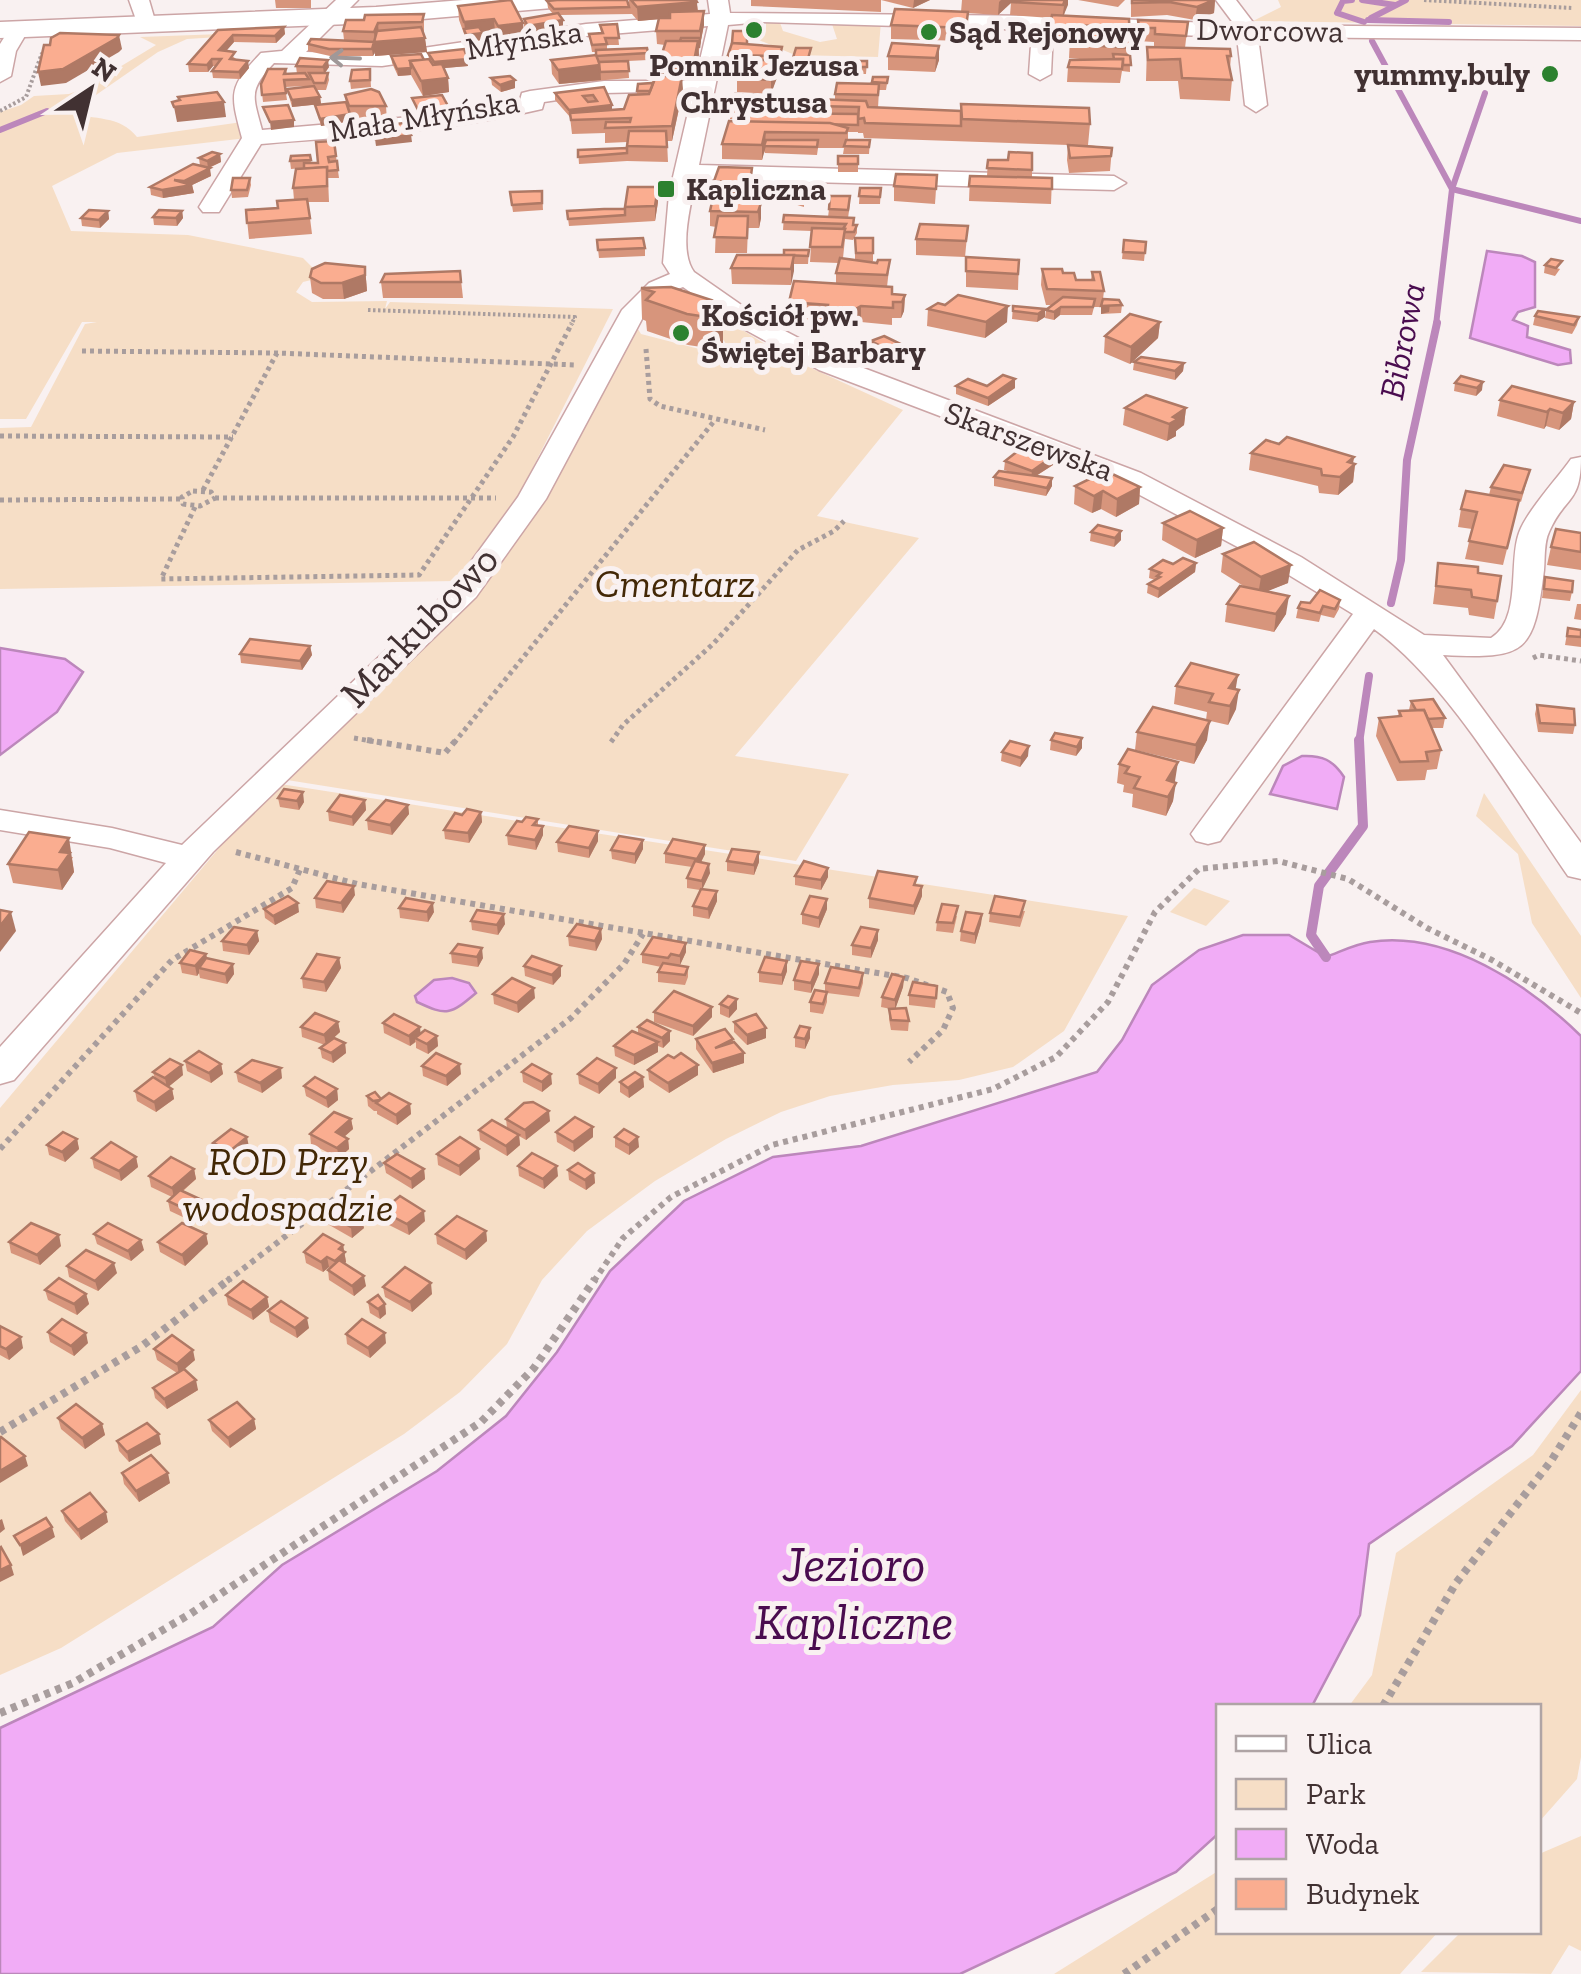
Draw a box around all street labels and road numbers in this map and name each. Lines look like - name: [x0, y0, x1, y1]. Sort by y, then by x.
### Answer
- street label: Dworcowa: [1196, 10, 1344, 50]
- street label: Młyńska: [463, 12, 585, 68]
- street label: Mała Młyńska: [326, 82, 522, 150]
- street label: Skarszewska: [940, 393, 1118, 489]
- street label: Markubowo: [330, 535, 508, 717]

